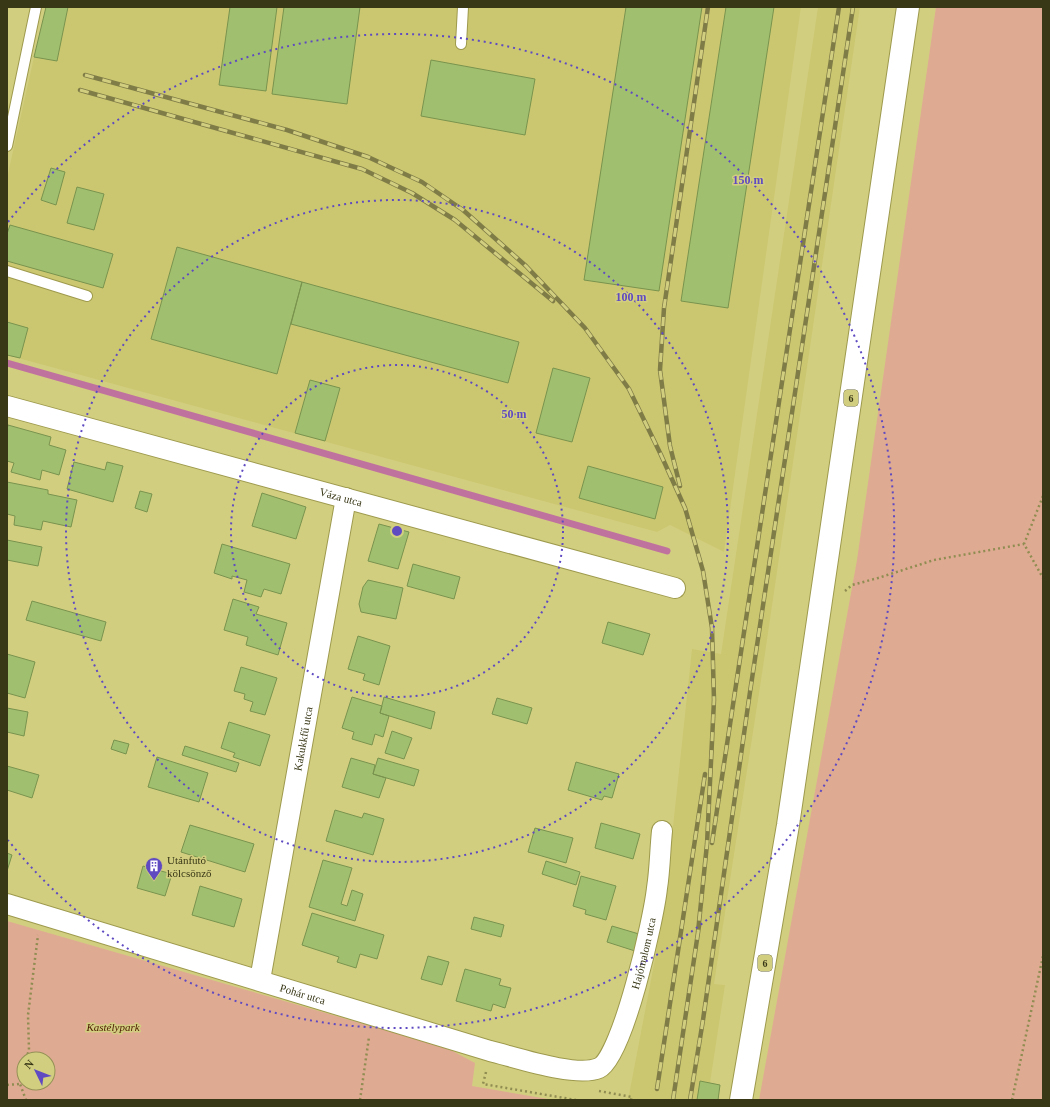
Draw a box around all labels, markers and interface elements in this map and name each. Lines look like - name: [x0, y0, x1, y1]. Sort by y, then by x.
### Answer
- text: 150 m: [733, 173, 764, 187]
- text: 100 m: [616, 290, 647, 304]
- road number: 6: [844, 390, 858, 406]
- text: 50 m: [502, 407, 527, 421]
- street label: Váza utca: [318, 485, 364, 509]
- centre of rings: [390, 524, 404, 538]
- street label: Kakukkfű utca: [291, 706, 315, 772]
- place label: Utánfutó kölcsönző: [167, 854, 212, 879]
- building icon: Utánfutó kölcsönző: [144, 856, 164, 881]
- street label: Hajómalom utca: [629, 916, 658, 991]
- road number: 6: [758, 955, 772, 971]
- street label: Pohár utca: [278, 981, 327, 1007]
- park label: Kastélypark: [85, 1021, 141, 1033]
- north arrow: [16, 1051, 56, 1091]
- text: N: [22, 1057, 36, 1071]

